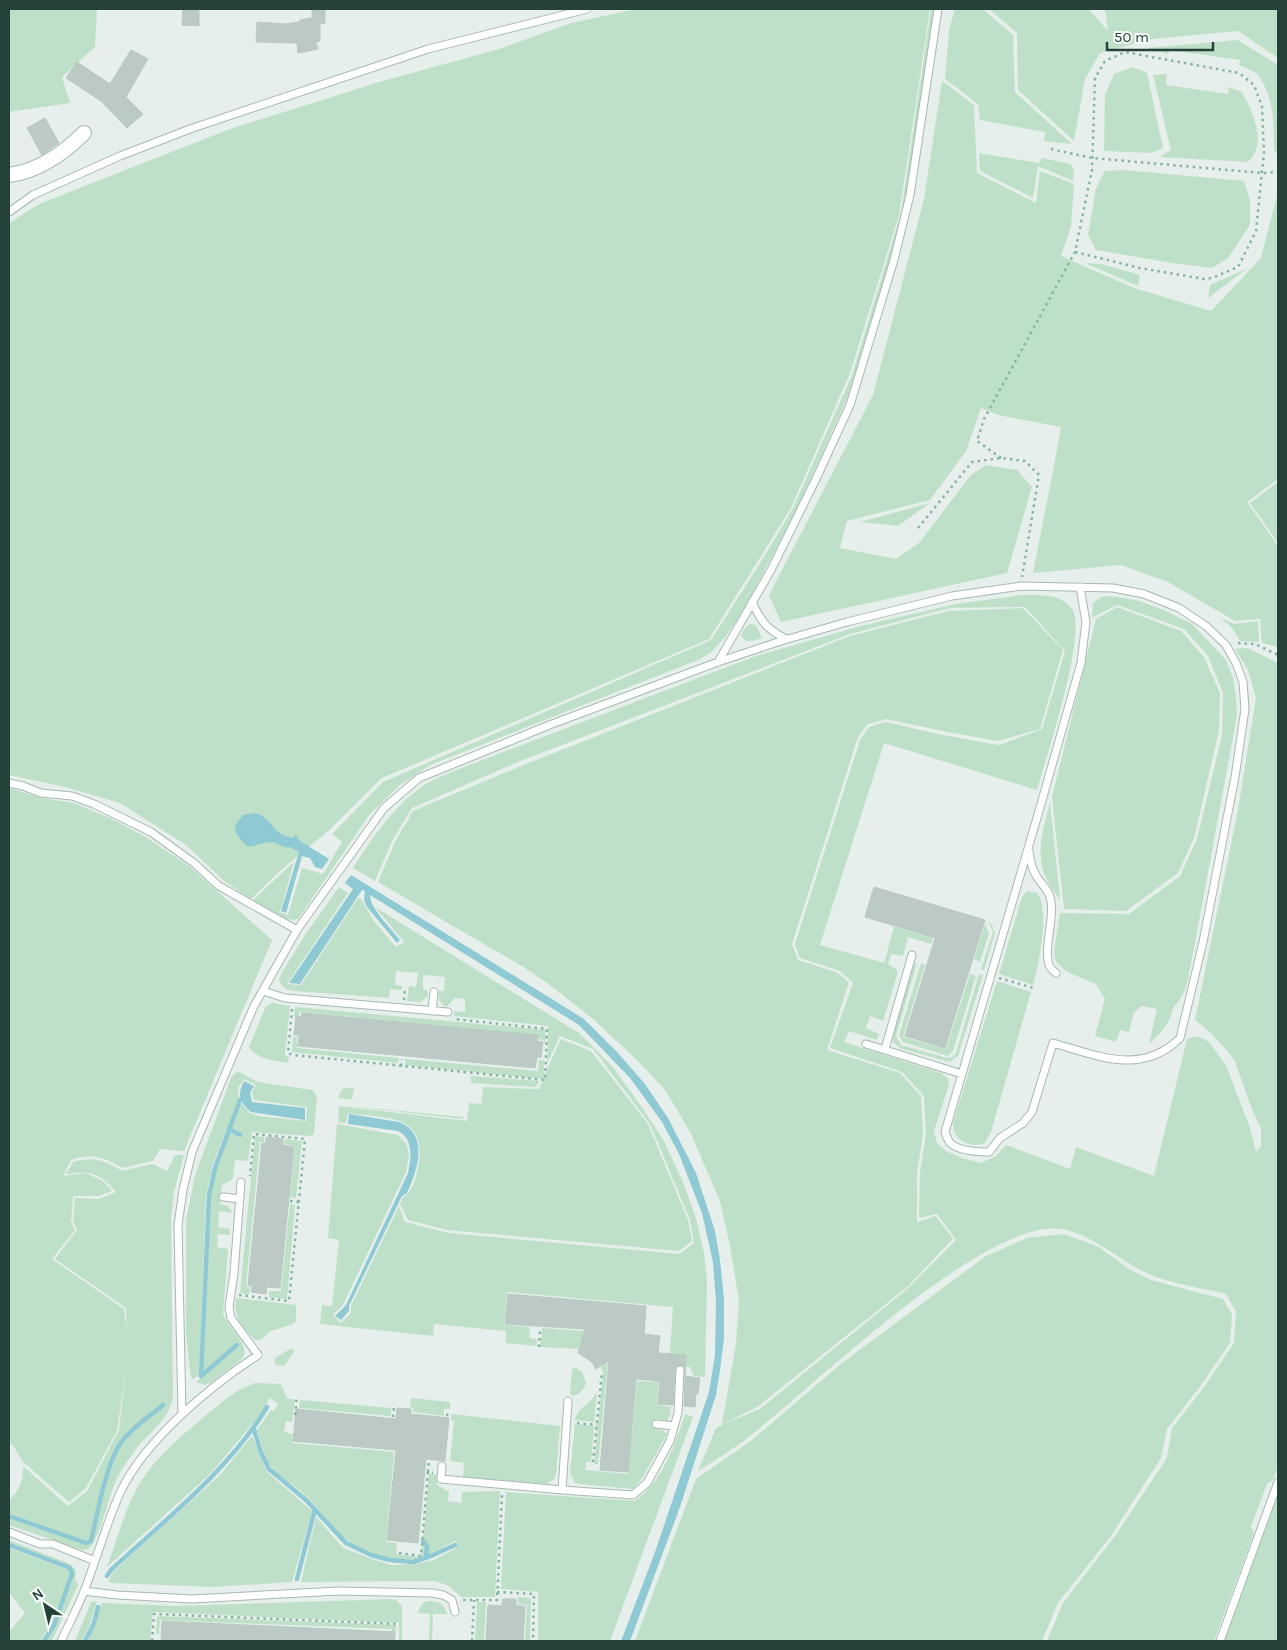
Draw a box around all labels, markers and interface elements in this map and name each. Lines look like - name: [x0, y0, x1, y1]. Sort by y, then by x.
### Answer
- scale bar: [1107, 20, 1213, 52]
- text: 50 m: [1114, 28, 1149, 46]
- north arrow: [20, 1580, 70, 1630]
- text: N: [29, 1585, 47, 1605]

